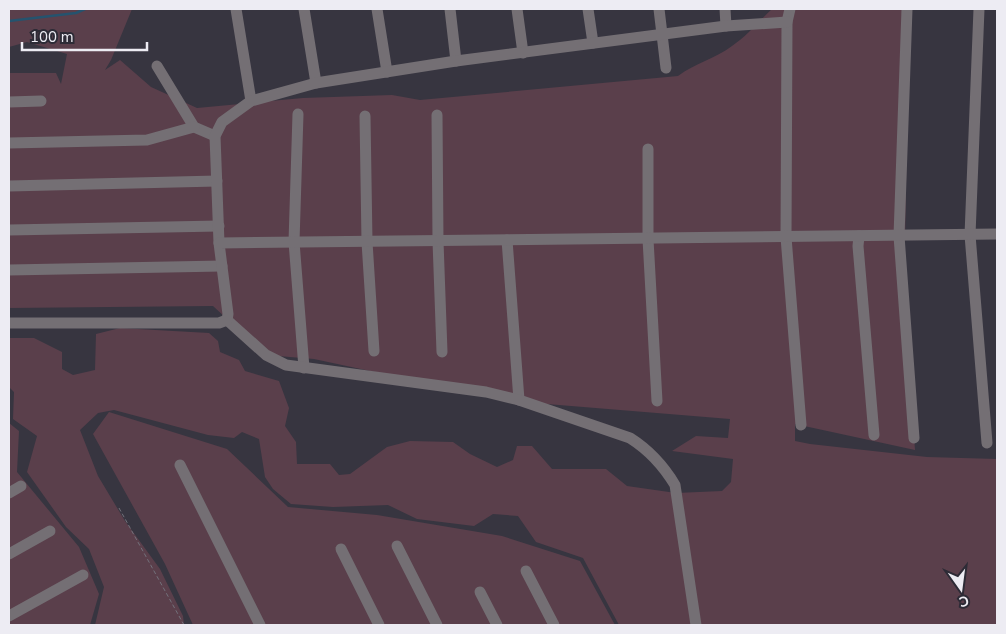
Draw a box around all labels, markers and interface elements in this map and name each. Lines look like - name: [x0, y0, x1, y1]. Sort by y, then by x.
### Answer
- scale bar: [22, 20, 148, 52]
- text: 100 m: [30, 27, 74, 47]
- north arrow: [936, 564, 986, 614]
- text: С: [957, 591, 971, 612]

